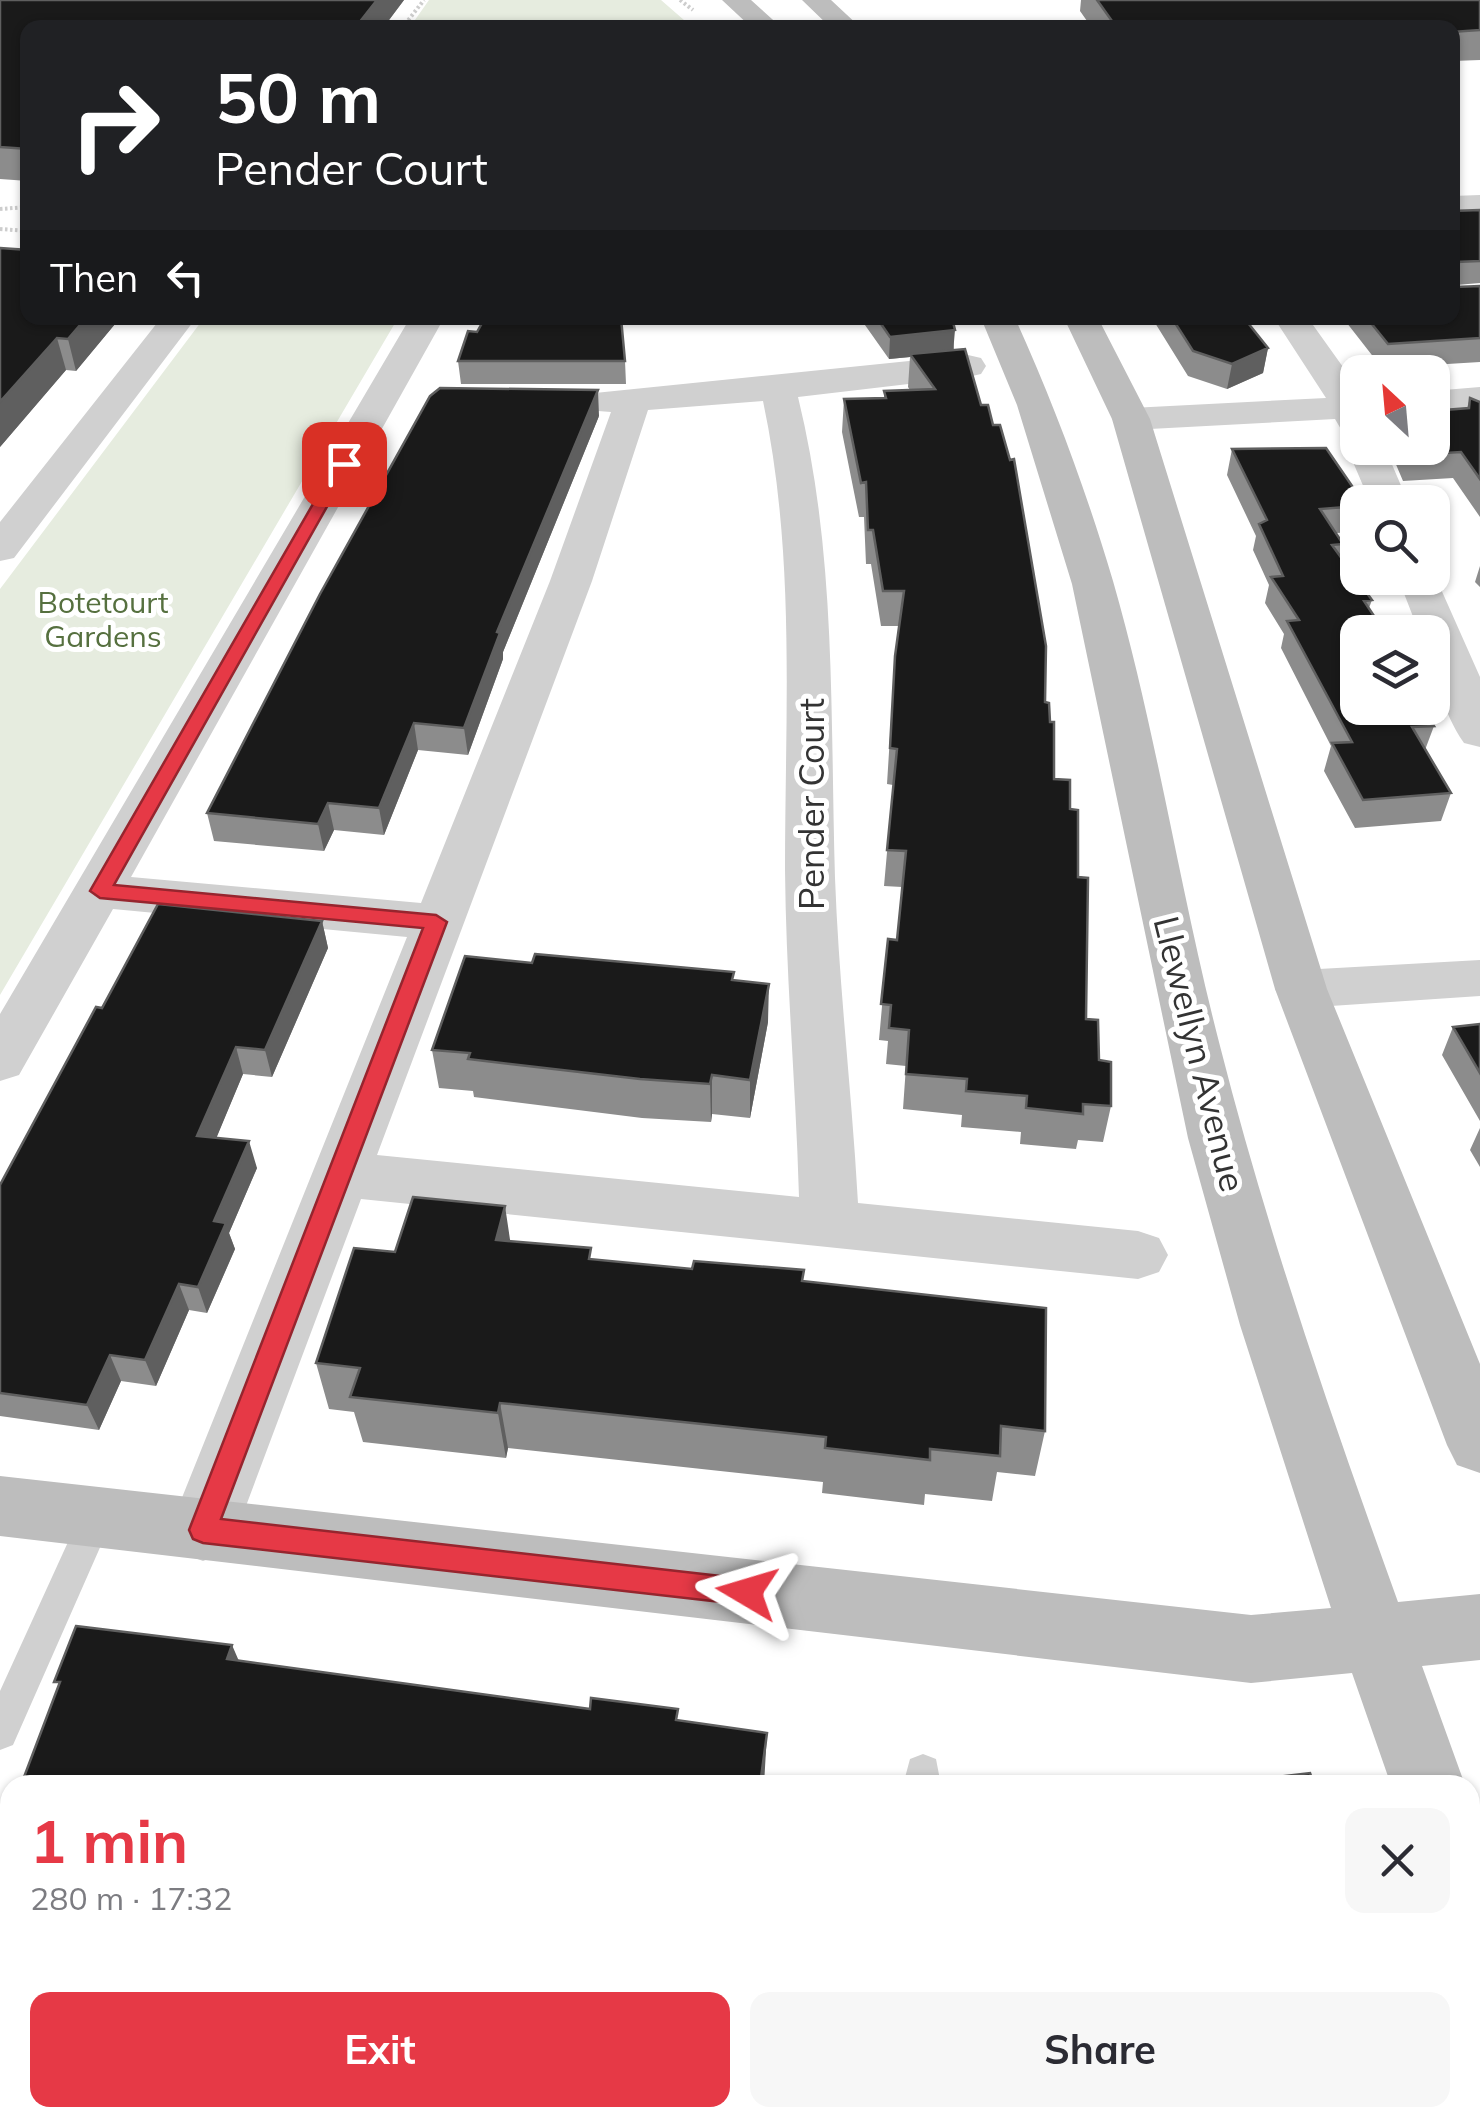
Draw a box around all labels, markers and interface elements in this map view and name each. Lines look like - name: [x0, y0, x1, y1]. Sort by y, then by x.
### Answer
- text: 50 m: [215, 53, 381, 141]
- icon: right: [50, 60, 180, 190]
- text: Pender Court: [215, 140, 488, 196]
- icon: left: [158, 250, 213, 305]
- text: Then: [50, 254, 138, 302]
- north arrow: [1340, 355, 1450, 465]
- map controls: [1340, 355, 1450, 725]
- pin: [302, 422, 387, 507]
- icon: arrive: [317, 437, 372, 492]
- button: search: [1340, 485, 1450, 595]
- park label: Botetourt Gardens: [37, 583, 169, 655]
- button: layers: [1340, 615, 1450, 725]
- street label: Pender Court: [789, 698, 833, 910]
- street label: Llewellyn Avenue: [1144, 912, 1255, 1196]
- position arrow: [695, 1540, 799, 1644]
- text: 1 min: [30, 1803, 188, 1878]
- button: close: [1345, 1808, 1450, 1913]
- text: 280 m · 17:32: [30, 1878, 232, 1918]
- button: Exit: [30, 1992, 730, 2107]
- button: Share: [750, 1992, 1450, 2107]

